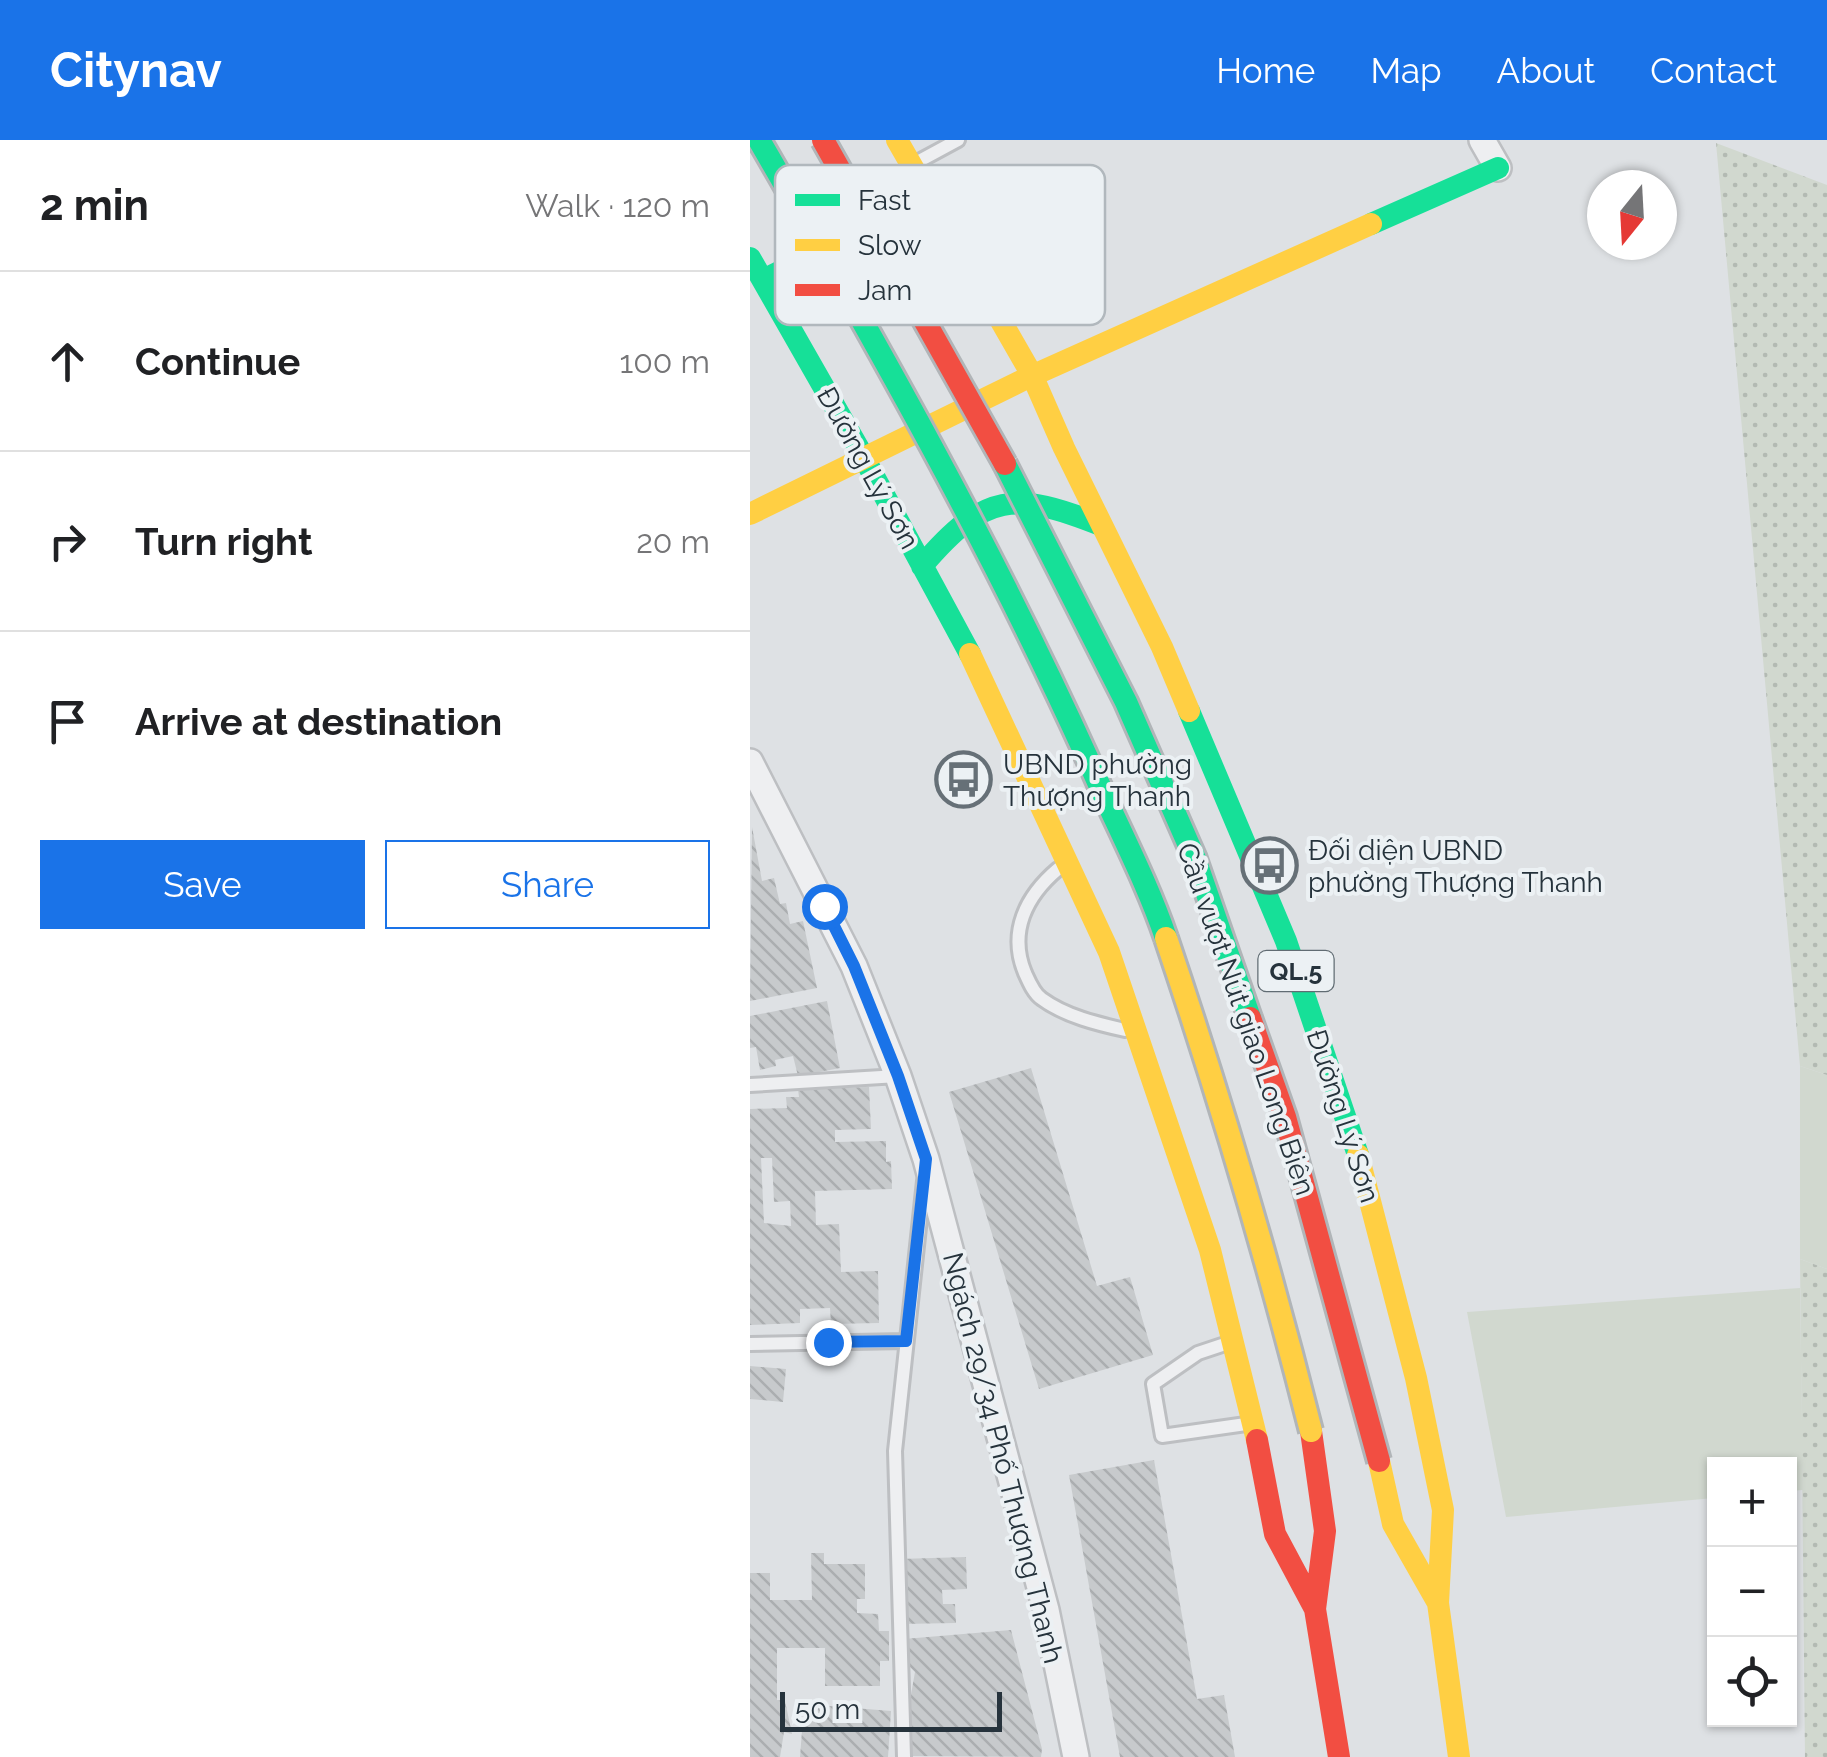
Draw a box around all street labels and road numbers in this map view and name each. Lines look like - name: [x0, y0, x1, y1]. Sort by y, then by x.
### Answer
- street label: Đường Lý Sơn: [810, 381, 926, 555]
- street label: Cầu vượt Nút giao Long Biên: [1170, 839, 1322, 1199]
- road number: QL.5: [1258, 951, 1334, 991]
- street label: Đường Lý Sơn: [1300, 1025, 1386, 1207]
- street label: Ngách 29/34 Phố Thượng Thanh: [936, 1249, 1070, 1667]

